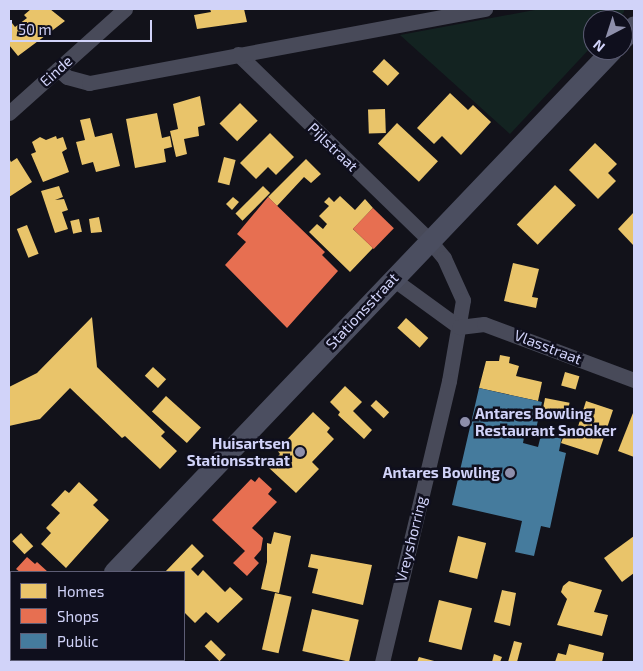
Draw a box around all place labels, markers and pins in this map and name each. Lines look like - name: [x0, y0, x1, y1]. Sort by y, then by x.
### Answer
- place label: Antares Bowling Restaurant Snooker: [475, 404, 616, 439]
- marker: Antares Bowling Restaurant Snooker: [459, 416, 471, 428]
- place label: Huisartsen Stationsstraat: [187, 434, 290, 469]
- marker: Huisartsen Stationsstraat: [294, 446, 306, 458]
- place label: Antares Bowling: [383, 464, 500, 482]
- marker: Antares Bowling: [504, 467, 516, 479]

